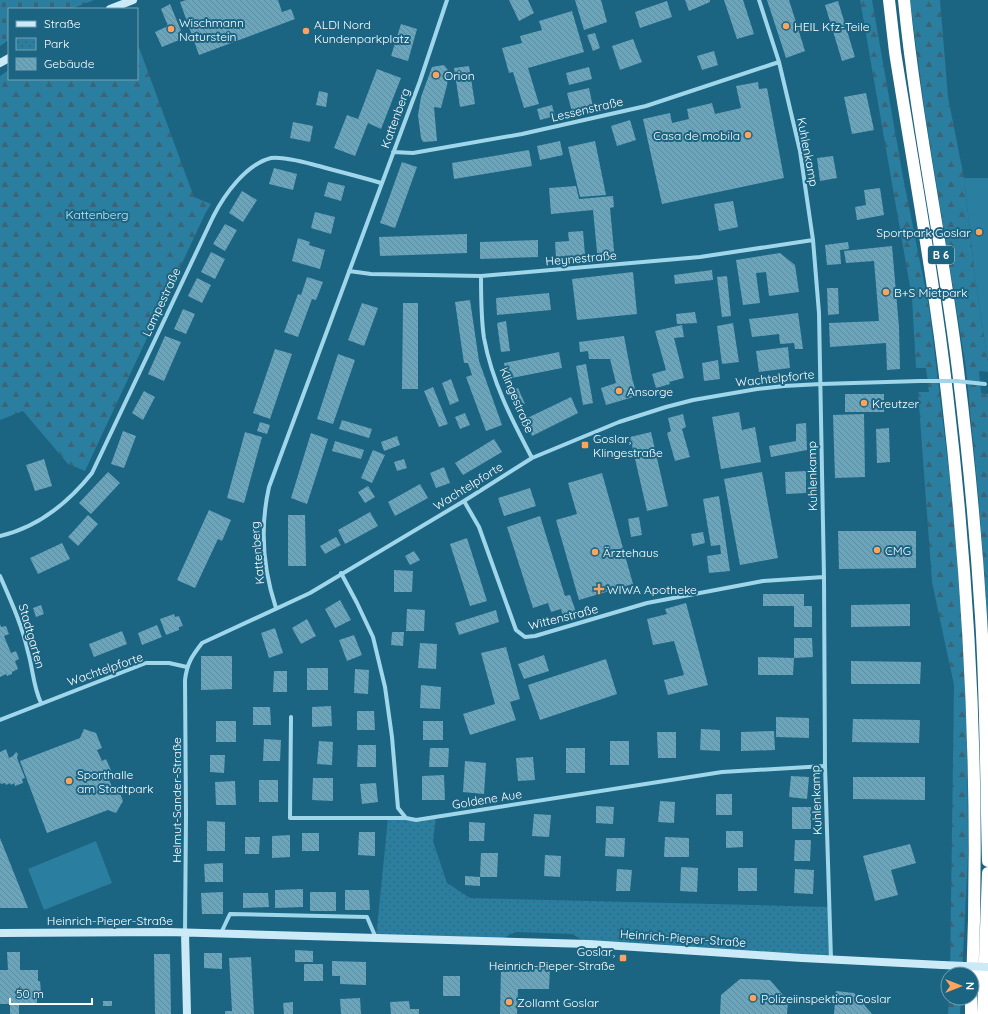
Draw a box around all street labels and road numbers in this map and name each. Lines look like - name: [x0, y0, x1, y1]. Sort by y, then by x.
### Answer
- street label: Kattenberg: [377, 86, 413, 150]
- street label: Lessenstraße: [549, 93, 625, 125]
- street label: Kuhlenkamp: [794, 116, 822, 188]
- road number: B 6: [928, 246, 954, 264]
- street label: Heynestraße: [545, 247, 617, 269]
- street label: Lampestraße: [139, 265, 184, 339]
- street label: Klingestraße: [496, 365, 538, 435]
- street label: Wachtelpforte: [735, 366, 815, 390]
- street label: Kuhlenkamp: [804, 441, 820, 511]
- street label: Wachtelpforte: [430, 459, 506, 513]
- street label: Kattenberg: [247, 521, 267, 585]
- street label: Wittenstraße: [527, 601, 600, 633]
- street label: Stadtgarten: [16, 602, 48, 670]
- street label: Wachtelpforte: [65, 649, 145, 689]
- street label: Helmut-Sander-Straße: [169, 737, 184, 863]
- street label: Kuhlenkamp: [807, 765, 825, 835]
- street label: Goldene Aue: [451, 786, 523, 812]
- street label: Heinrich-Pieper-Straße: [47, 913, 173, 928]
- street label: Heinrich-Pieper-Straße: [619, 926, 747, 950]

